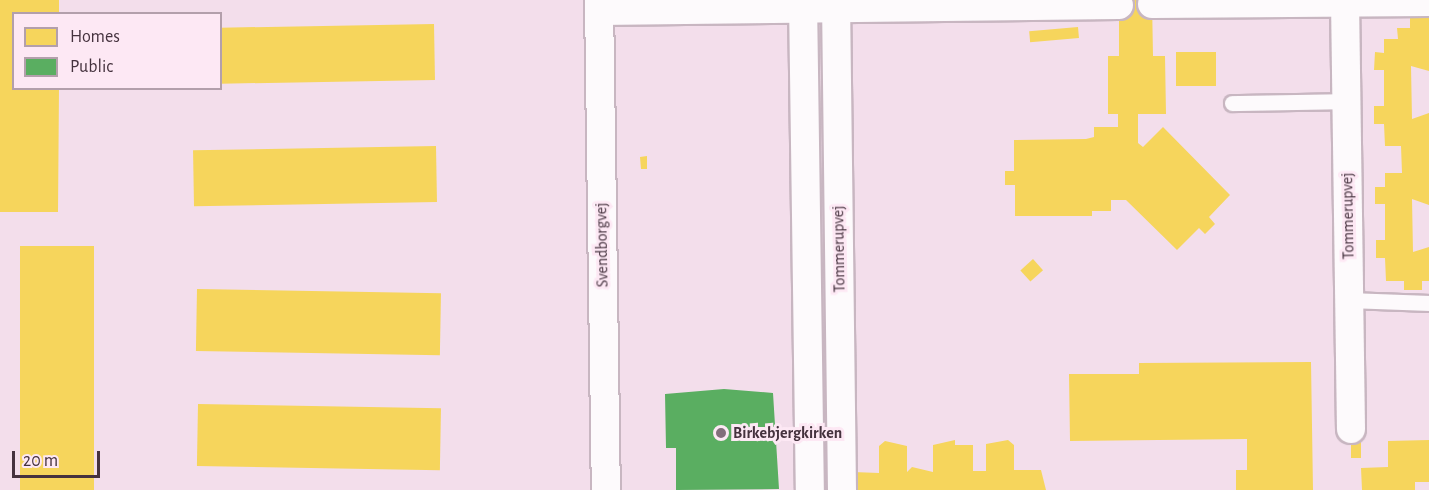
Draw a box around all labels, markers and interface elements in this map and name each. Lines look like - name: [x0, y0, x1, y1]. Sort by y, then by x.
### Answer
- legend: [12, 12, 222, 90]
- text: Homes: [70, 28, 120, 46]
- text: Public: [70, 58, 113, 76]
- street label: Tommerupvej: [1338, 172, 1358, 260]
- street label: Svendborgvej: [592, 202, 612, 288]
- street label: Tommerupvej: [829, 205, 849, 293]
- place label: Birkebjergkirken: [733, 423, 842, 443]
- marker: Birkebjergkirken: [714, 426, 728, 440]
- scale bar: [15, 439, 104, 477]
- text: 20 m: [23, 452, 58, 470]

